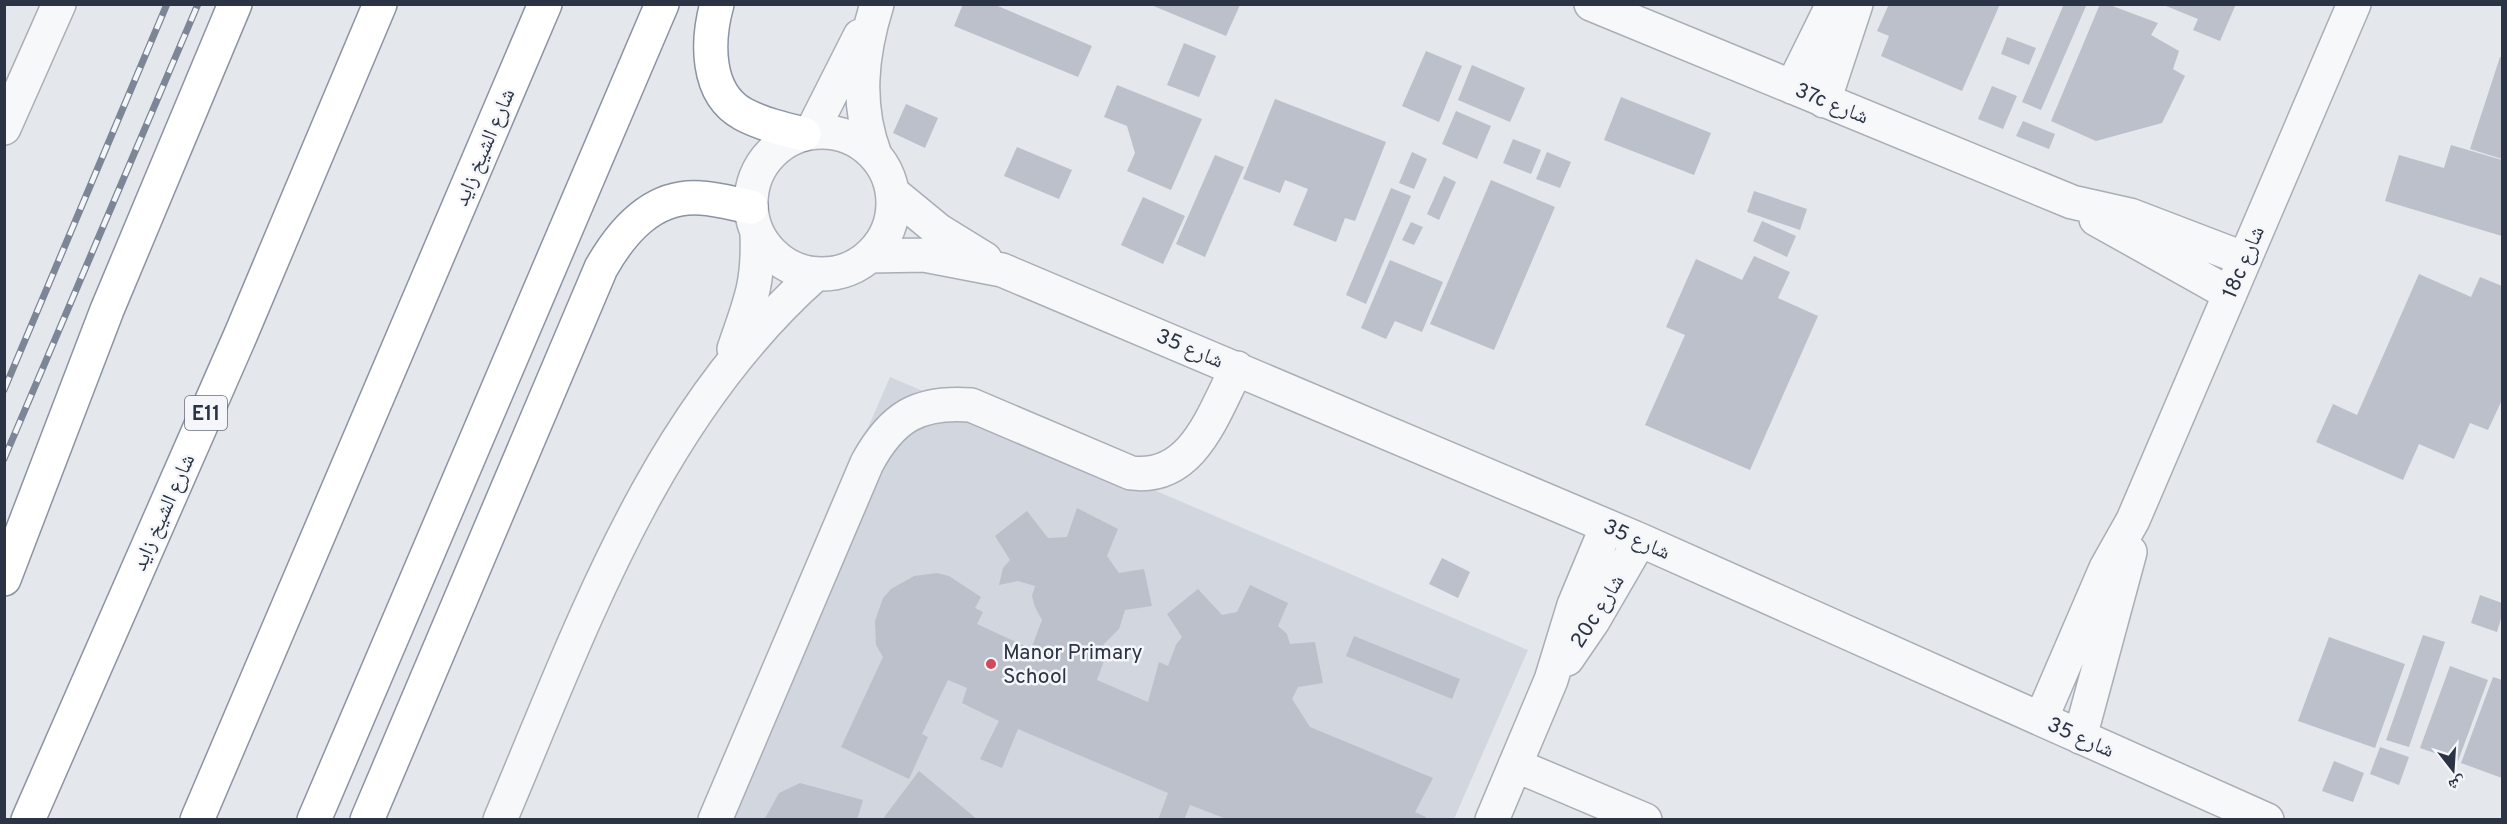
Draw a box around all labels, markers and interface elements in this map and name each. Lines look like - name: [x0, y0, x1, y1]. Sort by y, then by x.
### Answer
- street label: 37c شارع: [1791, 77, 1872, 131]
- street label: شارع الشيخ زايد: [449, 85, 522, 210]
- street label: 18c شارع: [2217, 222, 2272, 303]
- street label: شارع 35: [1152, 323, 1227, 376]
- road number: E11: [185, 396, 227, 430]
- street label: شارع الشيخ زايد: [127, 450, 202, 575]
- street label: شارع 35: [1599, 514, 1674, 567]
- street label: 20c شارع: [1565, 570, 1631, 654]
- place label: Manor Primary School: [1003, 640, 1143, 691]
- marker: Manor Primary School: [984, 657, 998, 671]
- street label: شارع 35: [2043, 712, 2118, 765]
- north arrow: [2423, 740, 2483, 800]
- text: ش: [2446, 770, 2468, 794]

